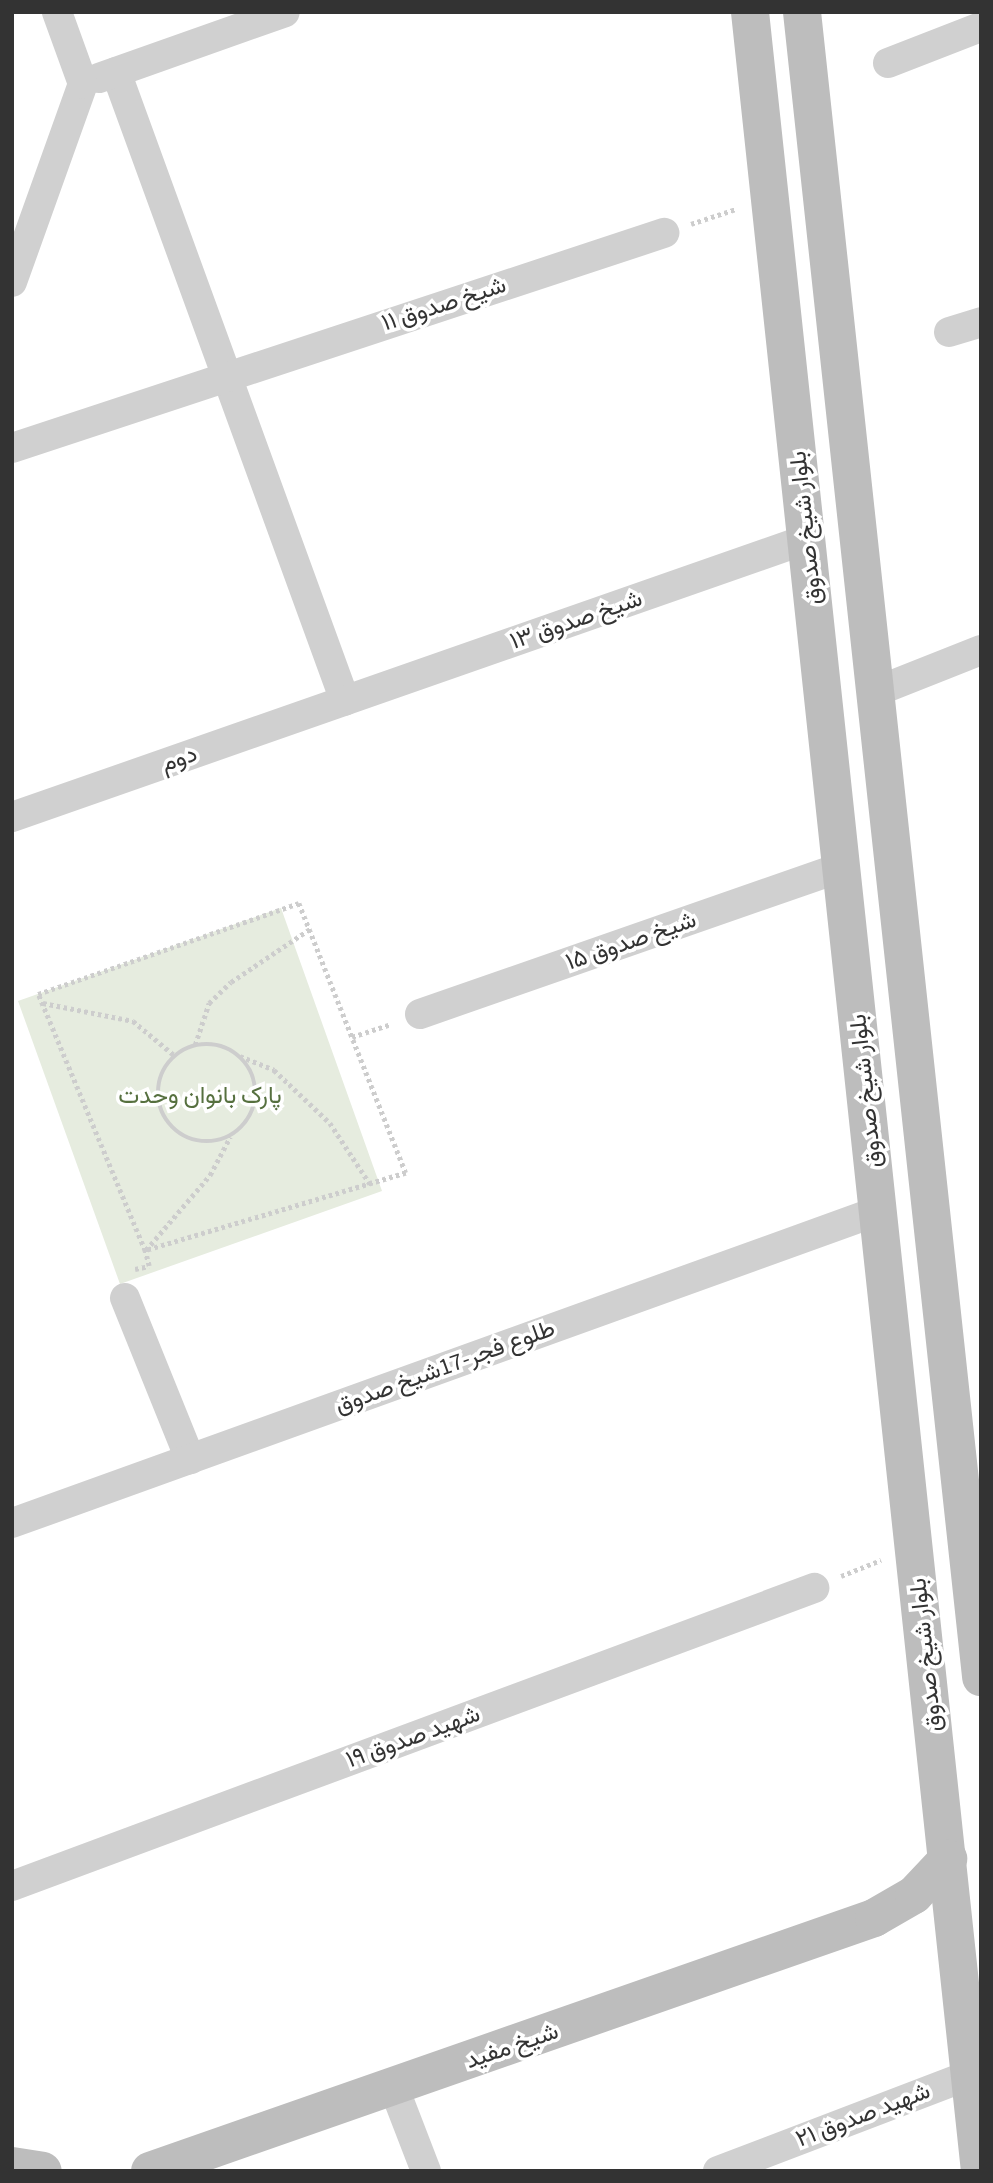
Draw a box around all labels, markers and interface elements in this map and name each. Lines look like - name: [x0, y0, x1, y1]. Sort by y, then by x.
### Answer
- street label: شیخ صدوق ۱۱: [378, 270, 510, 338]
- street label: بلوار شیخ صدوق: [784, 450, 828, 606]
- street label: شیخ صدوق ۱۳: [506, 584, 646, 656]
- street label: دوم: [157, 739, 201, 779]
- street label: شیخ صدوق ۱۵: [562, 905, 700, 977]
- street label: بلوار شیخ صدوق: [844, 1013, 888, 1169]
- park label: پارک بانوان وحدت: [118, 1082, 282, 1110]
- street label: طلوع فجر-17شیخ صدوق: [331, 1314, 559, 1420]
- street label: بلوار شیخ صدوق: [904, 1577, 948, 1733]
- street label: شهید صدوق ۱۹: [342, 1699, 484, 1775]
- street label: شیخ مفید: [462, 2017, 562, 2075]
- street label: شهید صدوق ۲۱: [792, 2076, 934, 2154]

